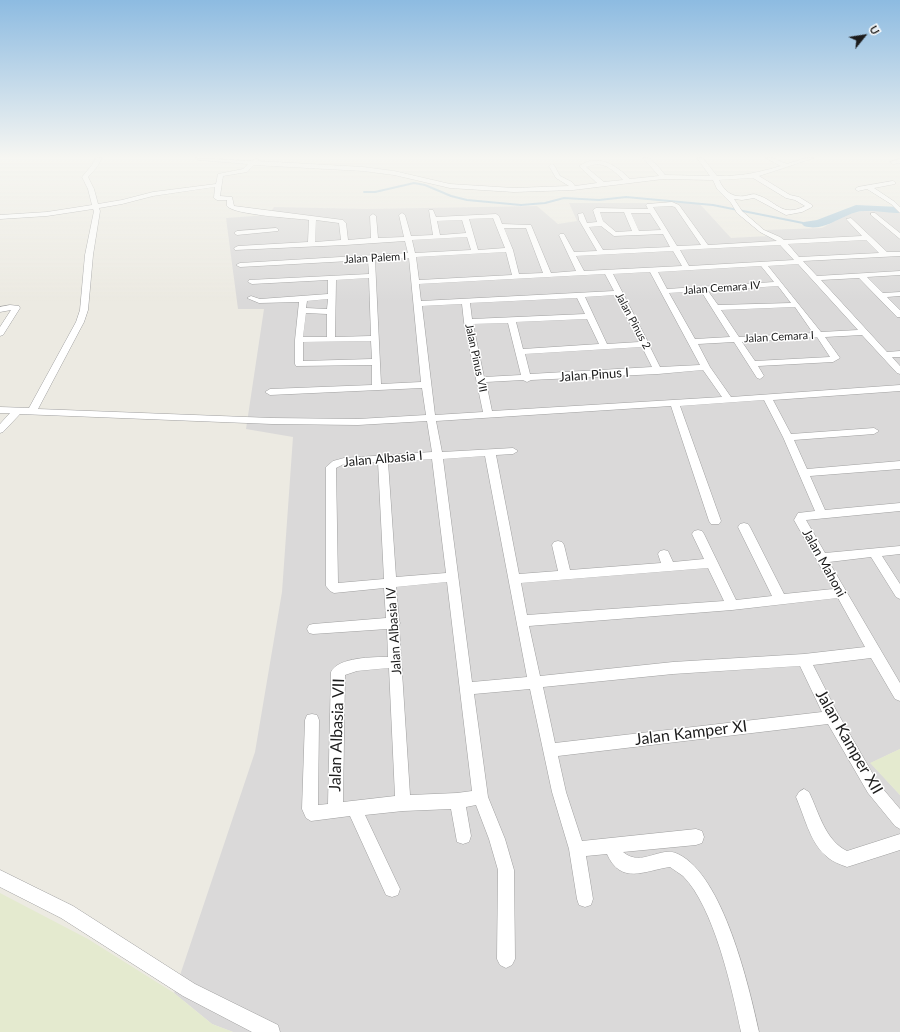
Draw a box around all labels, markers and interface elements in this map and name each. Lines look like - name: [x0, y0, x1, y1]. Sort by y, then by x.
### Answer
- north arrow: [844, 16, 884, 56]
- text: U: [867, 23, 882, 37]
- street label: Jalan Palem I: [344, 250, 406, 266]
- street label: Jalan Cemara IV: [683, 279, 761, 297]
- street label: Jalan Pinus 2: [613, 290, 653, 352]
- street label: Jalan Pinus VII: [462, 323, 490, 393]
- street label: Jalan Cemara I: [744, 329, 814, 345]
- street label: Jalan Pinus I: [559, 365, 629, 385]
- street label: Jalan Albasia I: [343, 448, 423, 470]
- street label: Jalan Mahoni: [799, 526, 849, 600]
- street label: Jalan Albasia lV: [383, 587, 405, 675]
- street label: Jalan Albasia VII: [325, 678, 349, 792]
- street label: Jalan Kamper XII: [811, 686, 887, 798]
- street label: Jalan Kamper XI: [634, 717, 748, 749]

